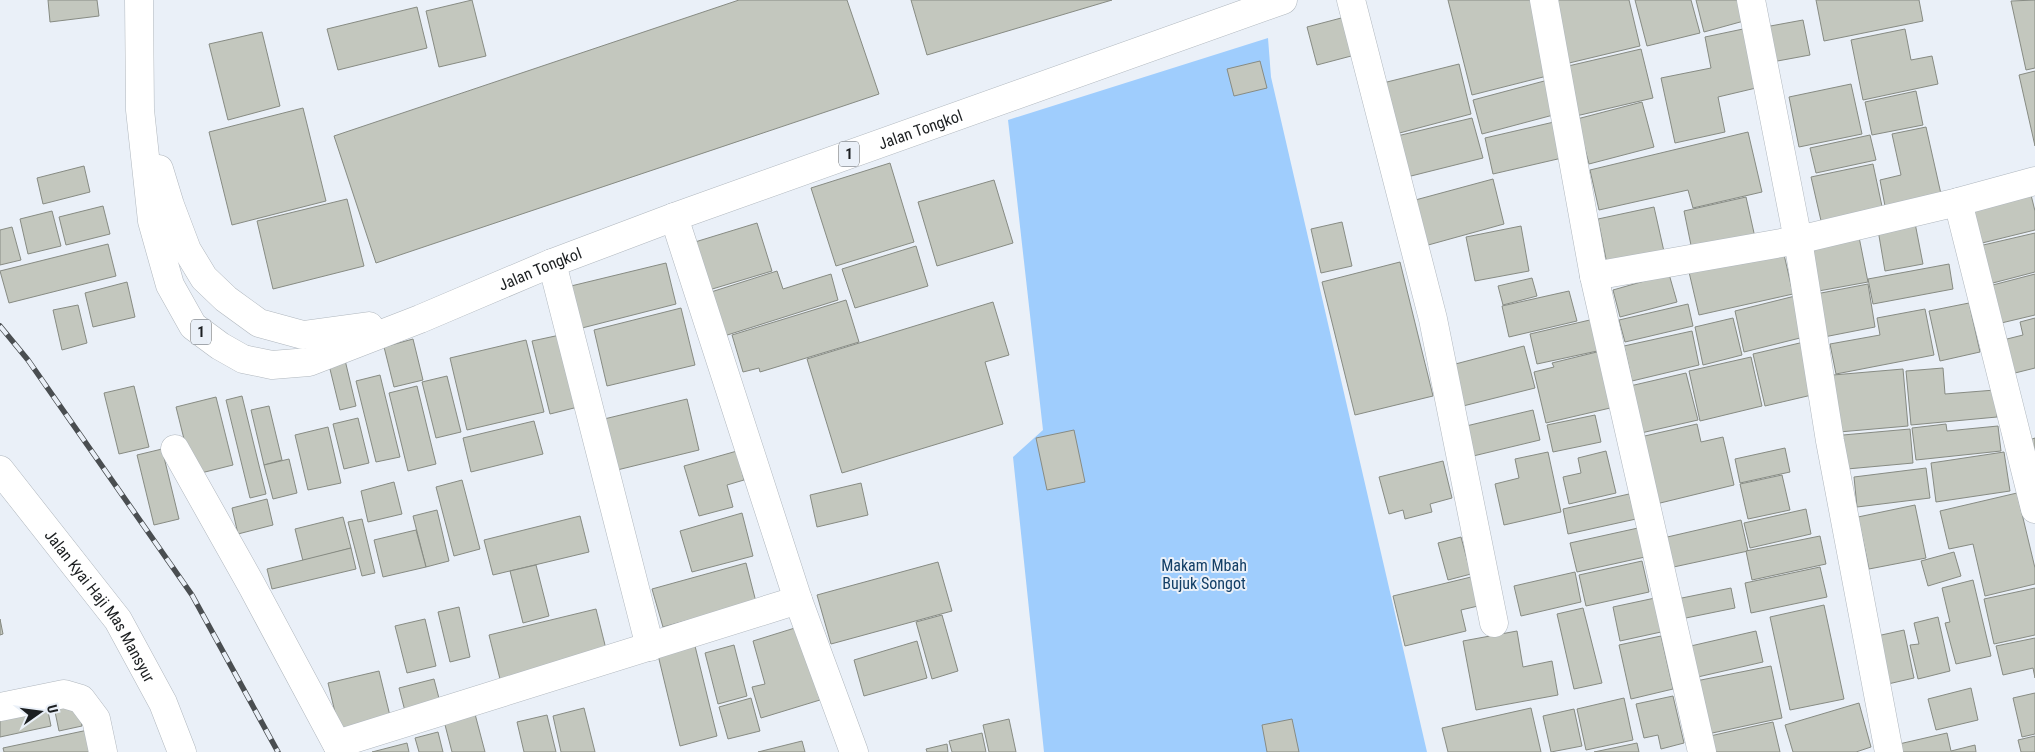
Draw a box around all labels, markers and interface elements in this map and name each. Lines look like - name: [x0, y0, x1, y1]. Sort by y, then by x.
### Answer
- street label: Jalan Tongkol: [875, 106, 965, 153]
- road number: 1: [839, 142, 859, 166]
- street label: Jalan Tongkol: [496, 243, 584, 294]
- road number: 1: [191, 320, 211, 344]
- street label: Jalan Kyai Haji Mas Mansyur: [41, 526, 159, 685]
- park label: Makam Mbah Bujuk Songot: [1161, 556, 1247, 593]
- north arrow: [15, 687, 65, 737]
- text: U: [44, 703, 61, 715]

